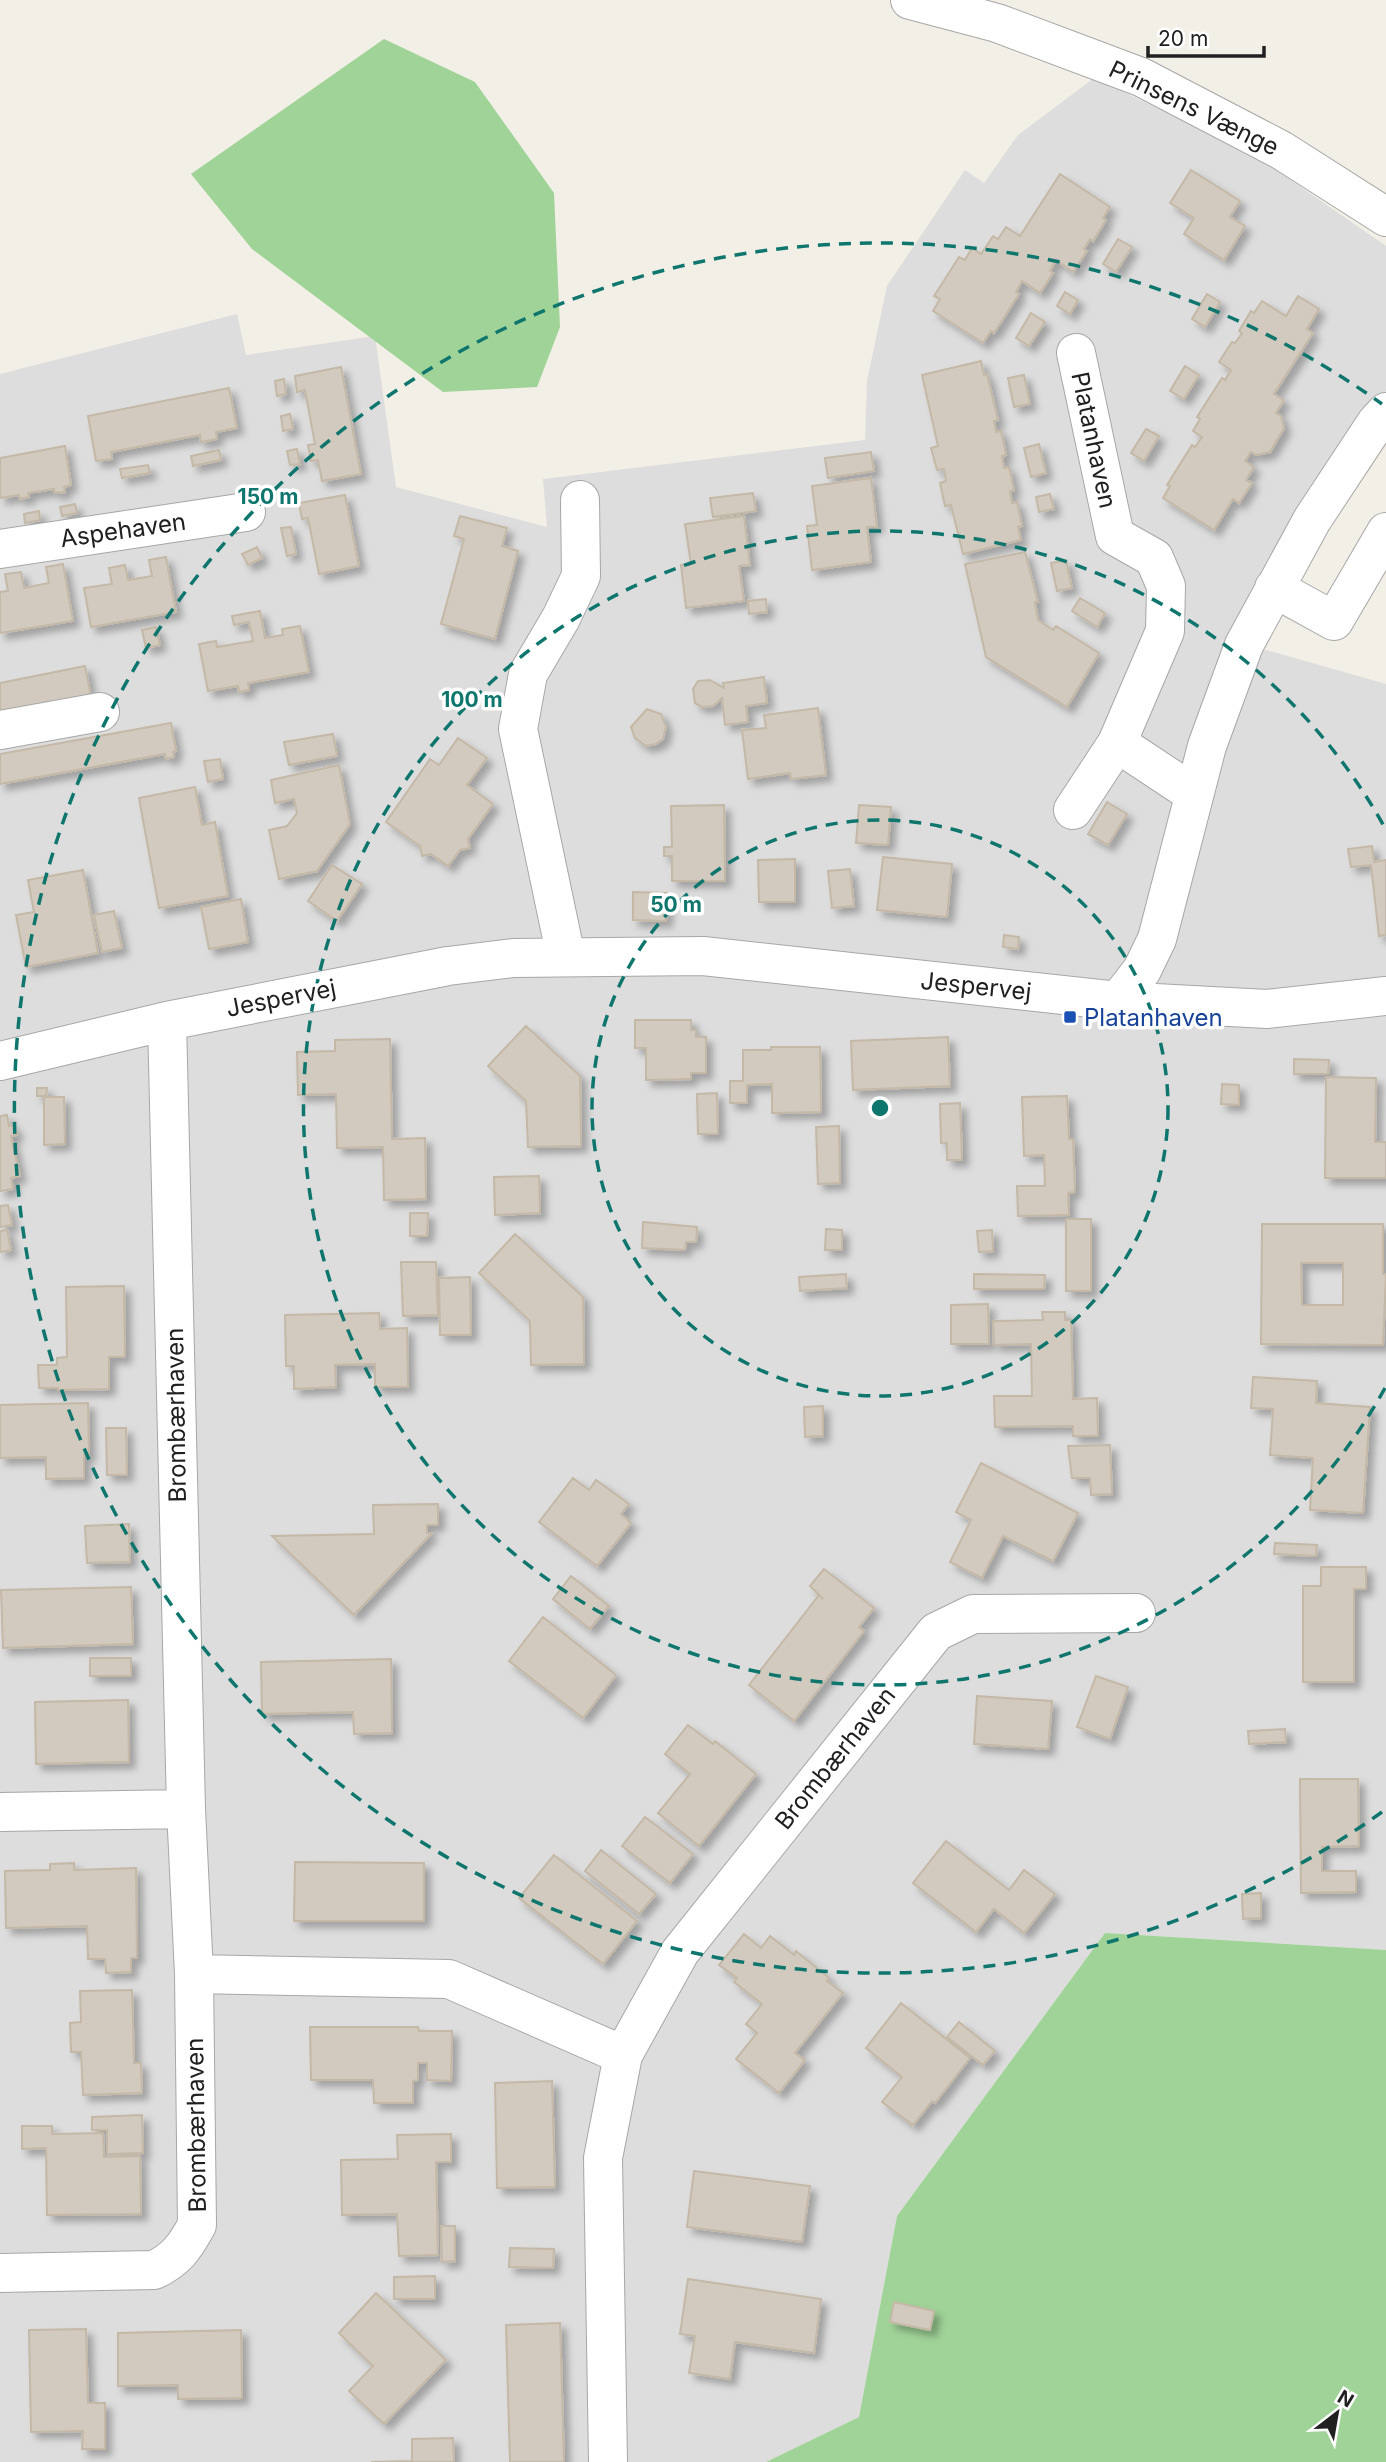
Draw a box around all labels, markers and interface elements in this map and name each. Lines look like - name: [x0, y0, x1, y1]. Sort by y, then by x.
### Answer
- scale bar: [1148, 14, 1264, 58]
- text: 20 m: [1158, 26, 1208, 51]
- street label: Prinsens Vænge: [1104, 54, 1284, 162]
- street label: Platanhaven: [1065, 369, 1123, 511]
- text: 150 m: [238, 484, 298, 509]
- street label: Aspehaven: [58, 507, 188, 553]
- text: 100 m: [441, 687, 503, 712]
- text: 50 m: [650, 892, 702, 917]
- street label: Jespervej: [919, 966, 1033, 1006]
- street label: Jespervej: [224, 973, 338, 1023]
- place label: Platanhaven: [1084, 1003, 1223, 1032]
- marker: Platanhaven: [1062, 1009, 1078, 1025]
- centre of rings: [868, 1096, 892, 1120]
- street label: Brombærhaven: [160, 1327, 192, 1503]
- street label: Brombærhaven: [769, 1681, 901, 1835]
- street label: Brombærhaven: [180, 2037, 212, 2213]
- north arrow: [1302, 2378, 1372, 2448]
- text: N: [1333, 2385, 1358, 2412]

